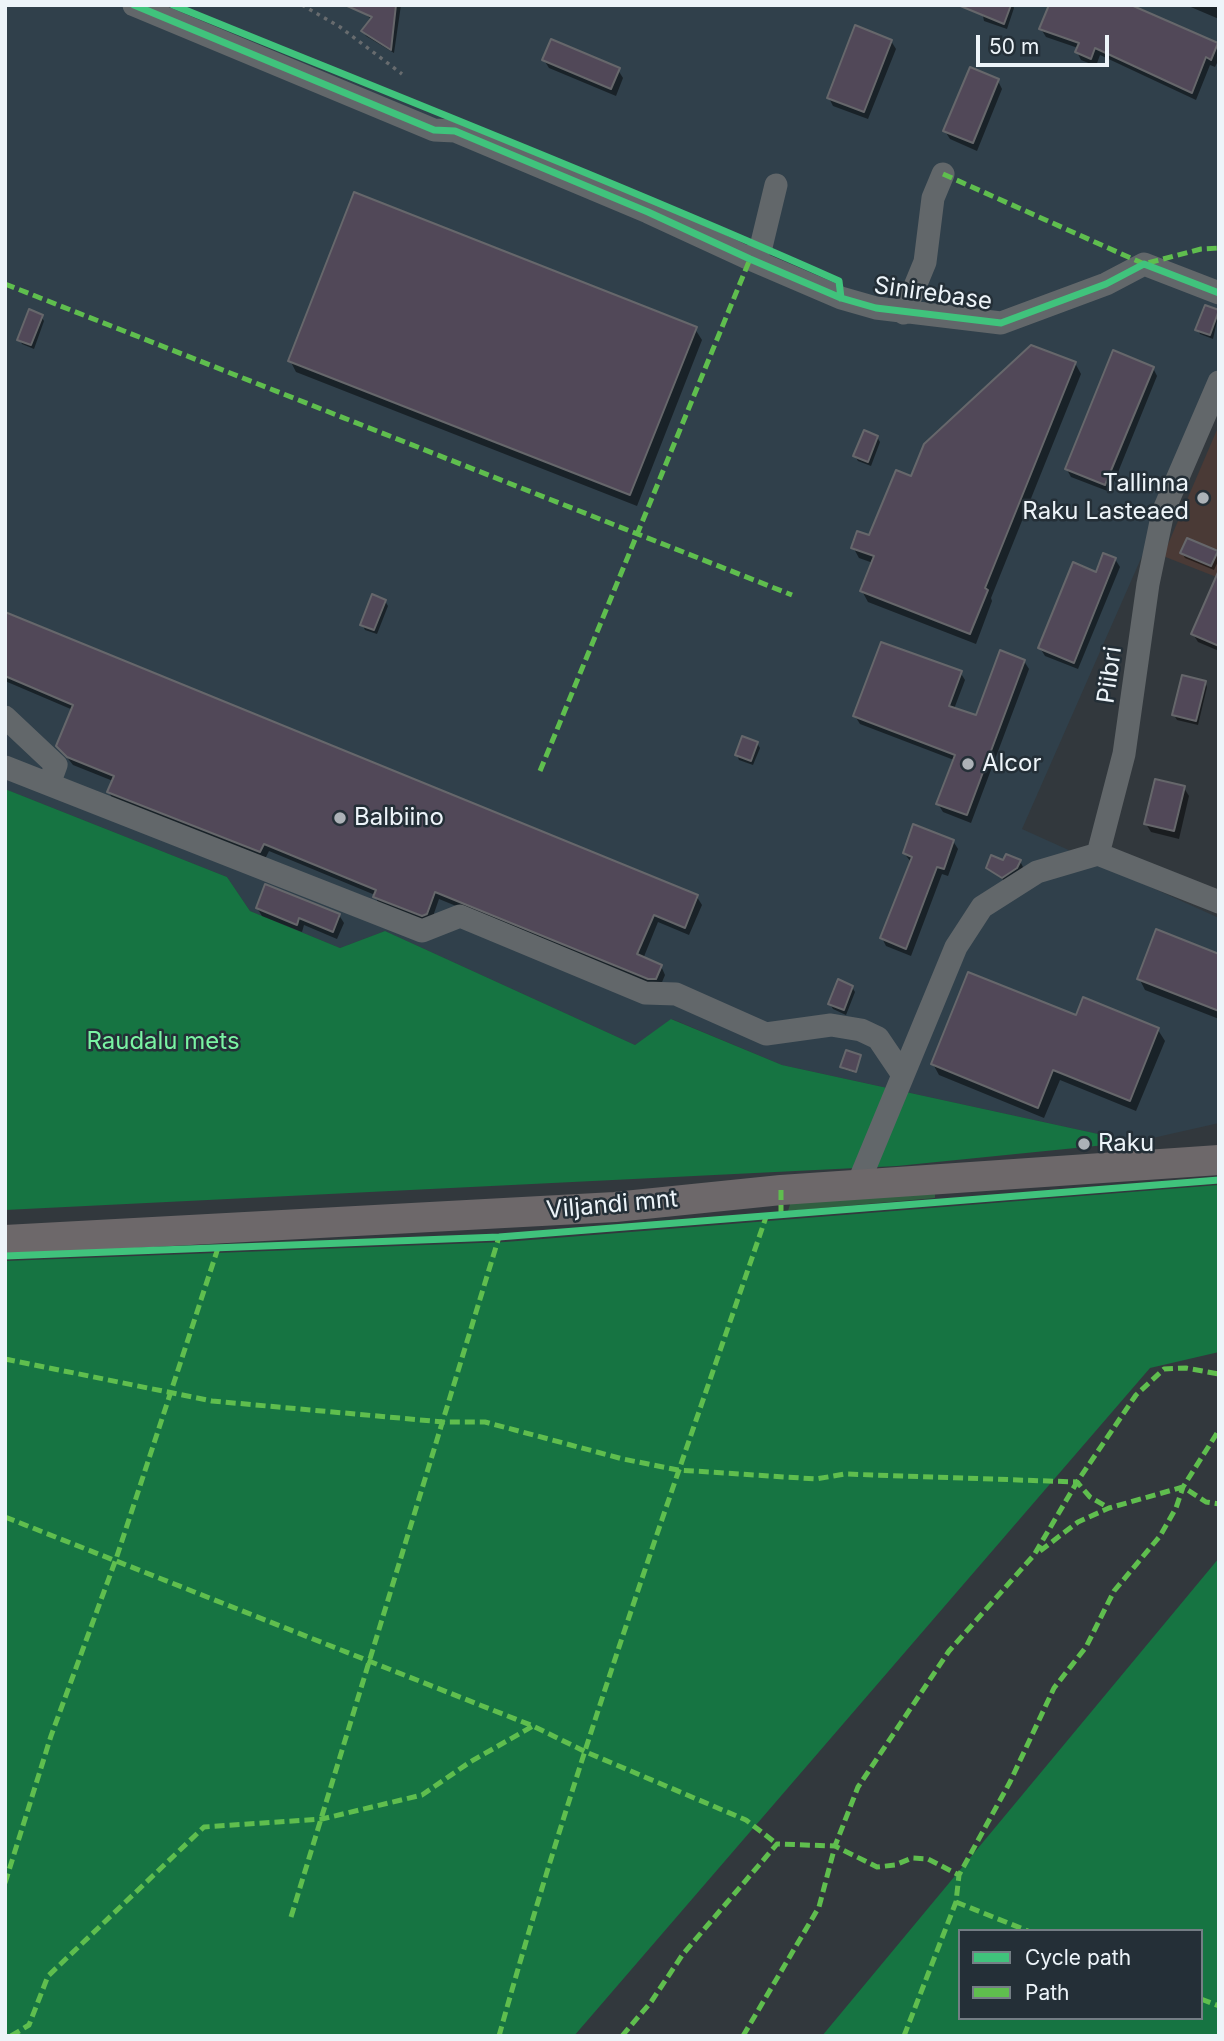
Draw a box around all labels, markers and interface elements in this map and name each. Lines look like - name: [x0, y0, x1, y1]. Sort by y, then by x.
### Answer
- scale bar: [979, 21, 1112, 65]
- text: 50 m: [989, 34, 1039, 59]
- street label: Sinirebase: [872, 271, 994, 317]
- place label: Tallinna Raku Lasteaed: [1022, 470, 1189, 526]
- marker: Tallinna Raku Lasteaed: [1195, 490, 1211, 506]
- street label: Piibri: [1092, 645, 1128, 705]
- place label: Alcor: [982, 750, 1042, 778]
- marker: Alcor: [960, 756, 976, 772]
- place label: Balbiino: [354, 804, 444, 832]
- marker: Balbiino: [332, 810, 348, 826]
- park label: Raudalu mets: [86, 1028, 240, 1056]
- place label: Raku: [1098, 1130, 1154, 1158]
- marker: Raku: [1076, 1136, 1092, 1152]
- street label: Viljandi mnt: [545, 1185, 679, 1225]
- legend: [958, 1929, 1203, 2020]
- text: Cycle path: [1025, 1945, 1131, 1970]
- text: Path: [1025, 1980, 1070, 2005]

